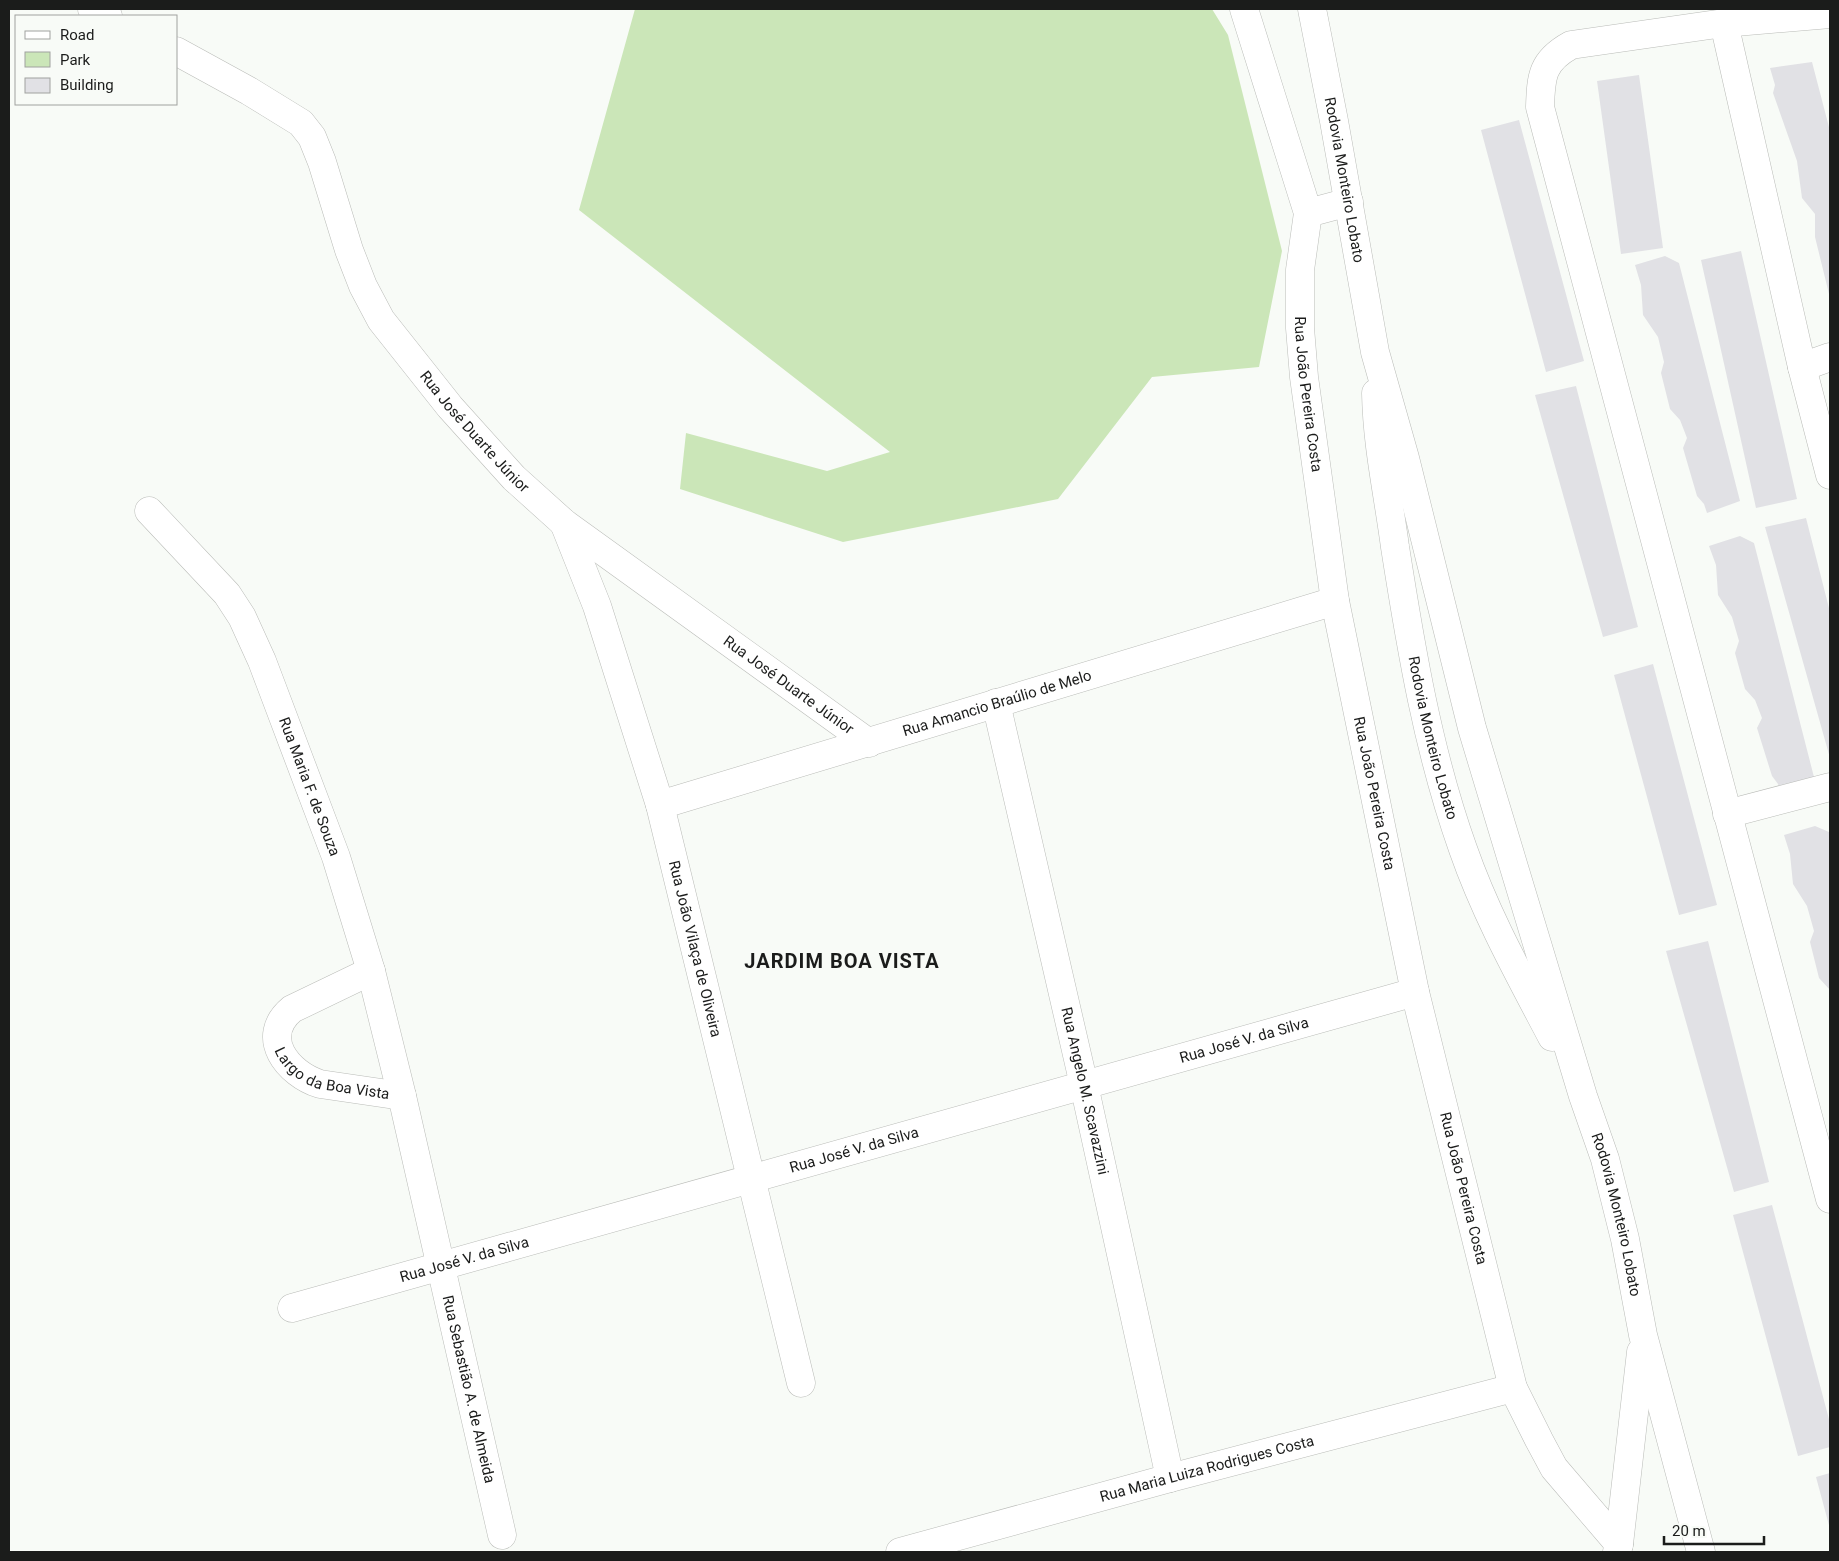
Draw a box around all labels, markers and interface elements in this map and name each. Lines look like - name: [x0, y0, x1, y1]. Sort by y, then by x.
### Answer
- legend: [15, 15, 178, 105]
- text: Road: [60, 26, 94, 44]
- text: Park: [60, 51, 91, 69]
- text: Building: [60, 76, 114, 94]
- street label: Rodovia Monteiro Lobato: [1321, 96, 1368, 264]
- street label: Rua João Pereira Costa: [1291, 316, 1326, 473]
- street label: Rua José Duarte Júnior: [416, 367, 533, 496]
- street label: Rua José Duarte Júnior: [720, 632, 857, 738]
- street label: Rodovia Monteiro Lobato: [1404, 655, 1462, 822]
- street label: Rua Amancio Braúlio de Melo: [900, 666, 1094, 740]
- street label: Rua Maria F. de Souza: [275, 715, 344, 859]
- street label: Rua João Pereira Costa: [1350, 715, 1399, 872]
- street label: Rua João Vilaça de Oliveira: [665, 859, 725, 1039]
- district label: JARDIM BOA VISTA: [744, 949, 940, 973]
- street label: Rua Angelo M. Scavazzini: [1057, 1005, 1112, 1176]
- street label: Rua José V. da Silva: [1177, 1013, 1311, 1067]
- street label: Largo da Boa Vista: [271, 1044, 391, 1103]
- street label: Rua João Pereira Costa: [1436, 1110, 1491, 1266]
- street label: Rua José V. da Silva: [788, 1123, 921, 1177]
- street label: Rodovia Monteiro Lobato: [1588, 1130, 1645, 1298]
- street label: Rua José V. da Silva: [398, 1233, 531, 1286]
- street label: Rua Sebastião A. de Almeida: [439, 1294, 499, 1485]
- street label: Rua Maria Luiza Rodrigues Costa: [1098, 1432, 1316, 1506]
- scale bar: [1664, 1514, 1764, 1546]
- text: 20 m: [1672, 1522, 1706, 1540]

